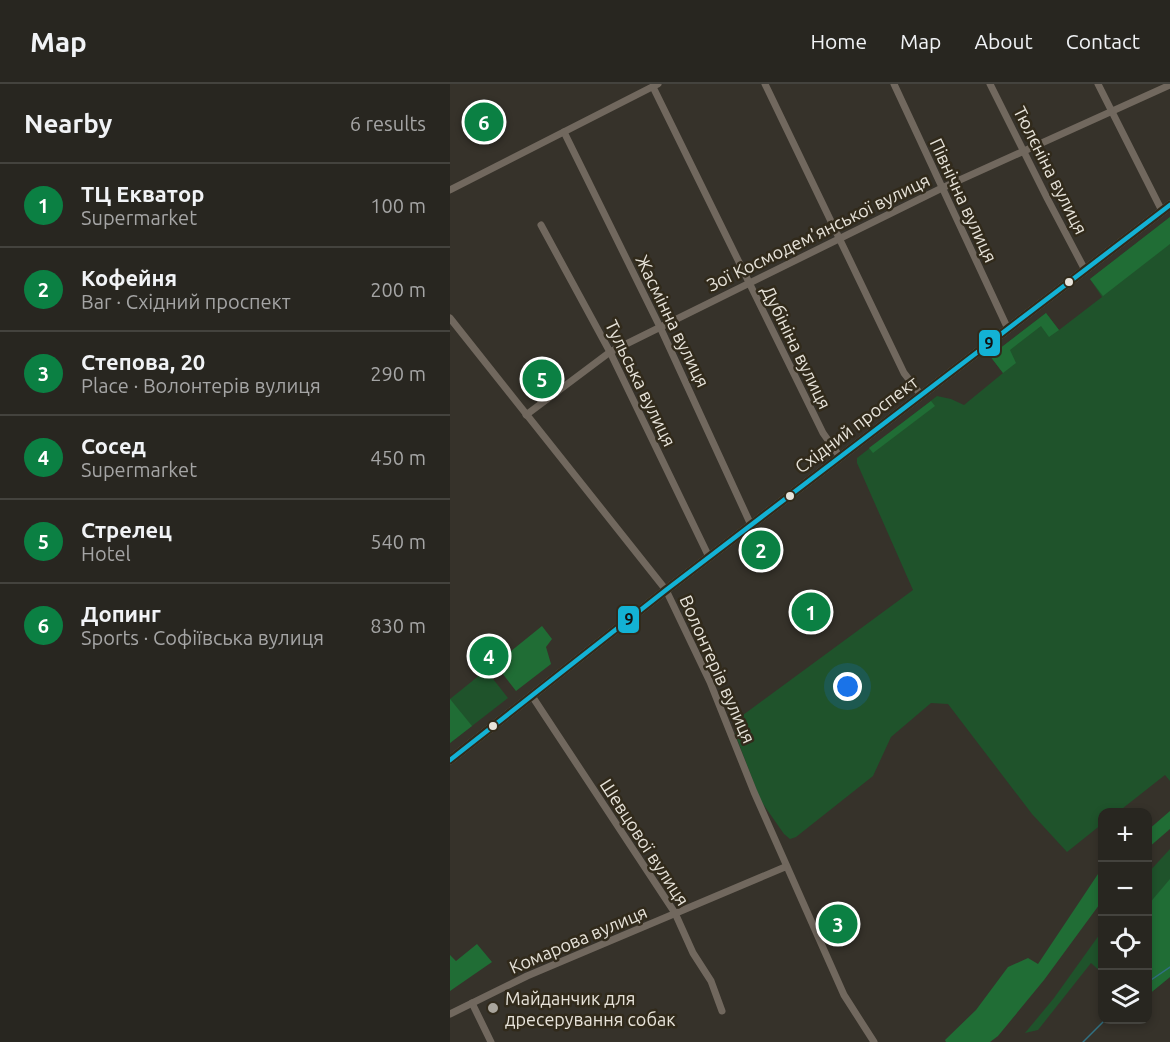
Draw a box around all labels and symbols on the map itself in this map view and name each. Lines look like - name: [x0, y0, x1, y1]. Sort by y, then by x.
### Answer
- pin: 6: [465, 99, 504, 144]
- street label: Тюлєніна вулиця: [1010, 103, 1092, 237]
- street label: Північна вулиця: [926, 135, 1002, 265]
- street label: Зої Космодем’янської вулиця: [703, 169, 933, 295]
- street label: Жасмінна вулиця: [632, 252, 714, 390]
- unlabelled marker: [1063, 276, 1075, 288]
- street label: Дубініна вулиця: [758, 282, 836, 412]
- street label: Тульська вулиця: [602, 317, 680, 449]
- line badge: 9: [978, 329, 1001, 357]
- text: 9: [984, 334, 994, 352]
- pin: 5: [522, 356, 562, 402]
- street label: Східний проспект: [791, 371, 921, 477]
- unlabelled marker: [784, 490, 796, 502]
- pin: 2: [742, 528, 780, 572]
- pin: 1: [792, 590, 830, 634]
- street label: Волонтерів вулиця: [676, 592, 760, 746]
- line badge: 9: [617, 605, 640, 634]
- text: 9: [624, 610, 634, 628]
- pin: 4: [470, 634, 508, 678]
- your location: [833, 672, 862, 701]
- unlabelled marker: [487, 720, 499, 732]
- street label: Шевцової вулиця: [597, 775, 693, 909]
- street label: Комарова вулиця: [506, 901, 650, 977]
- pin: 3: [818, 902, 858, 946]
- place label: Майданчик для дресерування собак: [505, 988, 675, 1029]
- marker: Майданчик для дресерування собак: [486, 1001, 500, 1015]

